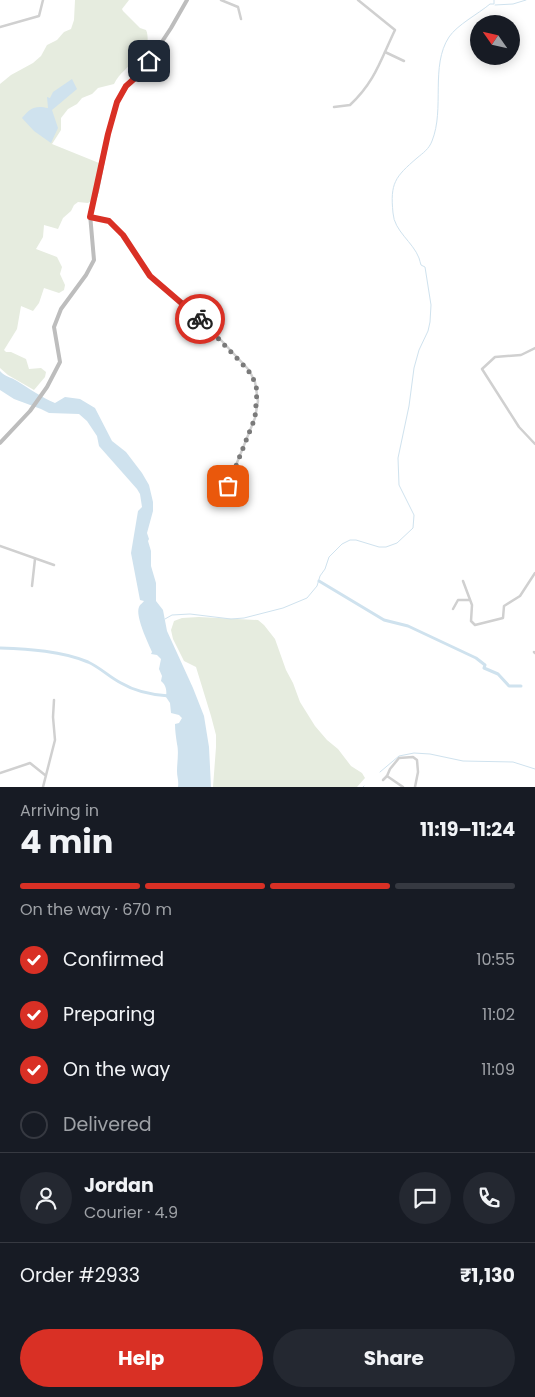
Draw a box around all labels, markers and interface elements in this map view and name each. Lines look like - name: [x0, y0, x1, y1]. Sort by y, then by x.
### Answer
- north arrow: [470, 15, 520, 65]
- map controls: [470, 15, 520, 65]
- pin: [128, 40, 170, 82]
- icon: home: [135, 47, 163, 75]
- courier: [175, 294, 225, 344]
- icon: bike: [186, 305, 214, 333]
- pin: [207, 465, 249, 507]
- icon: bag: [214, 472, 242, 500]
- text: Arriving in: [20, 799, 99, 822]
- text: 11:19–11:24: [420, 816, 515, 843]
- text: 4 min: [20, 819, 113, 864]
- text: On the way · 670 m: [20, 898, 172, 921]
- icon: check: [20, 946, 48, 974]
- text: Confirmed: [63, 946, 164, 973]
- text: 10:55: [476, 948, 515, 971]
- icon: check: [20, 1001, 48, 1029]
- text: Preparing: [63, 1001, 155, 1028]
- text: 11:02: [482, 1003, 515, 1026]
- icon: check: [20, 1056, 48, 1084]
- text: On the way: [63, 1056, 170, 1083]
- text: 11:09: [481, 1058, 515, 1081]
- text: Delivered: [63, 1111, 152, 1138]
- button: person: [20, 1172, 72, 1224]
- text: Jordan: [84, 1172, 154, 1199]
- button: chat: [399, 1172, 451, 1224]
- button: phone: [463, 1172, 515, 1224]
- text: Courier · 4.9: [84, 1201, 178, 1224]
- text: Order #2933: [20, 1262, 140, 1289]
- text: ₹1,130: [460, 1262, 515, 1289]
- button: Help: [20, 1329, 263, 1387]
- button: Share: [273, 1329, 515, 1387]

